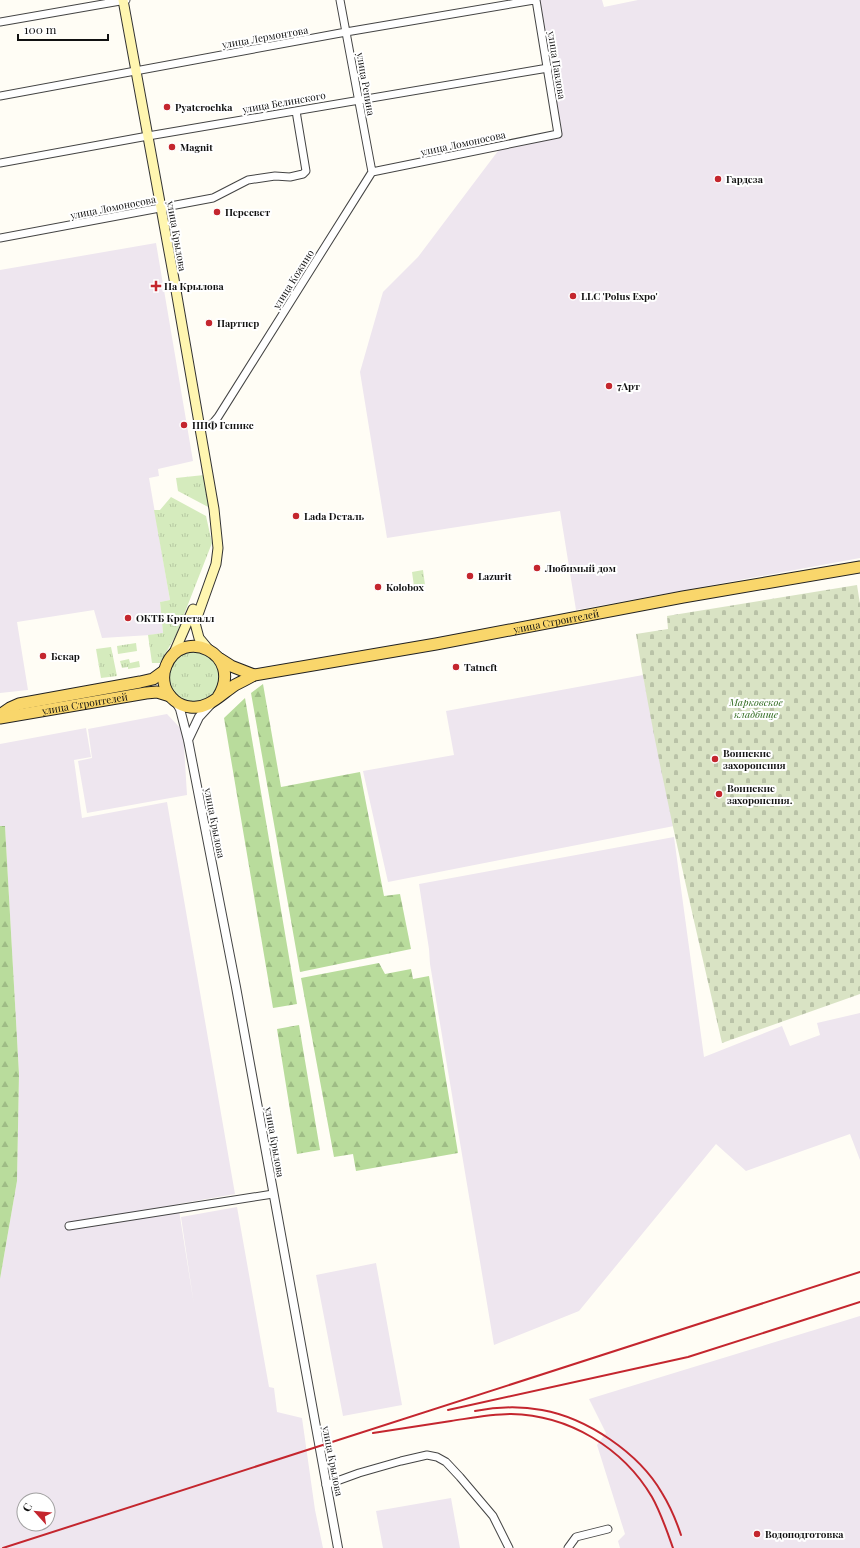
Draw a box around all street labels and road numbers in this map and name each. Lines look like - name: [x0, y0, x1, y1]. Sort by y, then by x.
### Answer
- street label: улица Лермонтова: [220, 23, 309, 52]
- street label: улица Павлова: [545, 29, 569, 100]
- street label: улица Репина: [353, 50, 378, 117]
- street label: улица Белинского: [240, 88, 327, 116]
- street label: улица Ломоносова: [418, 127, 507, 159]
- street label: улица Ломоносова: [68, 192, 157, 222]
- street label: улица Крылова: [164, 199, 190, 272]
- street label: улица Кожино: [269, 246, 317, 312]
- street label: улица Строителей: [511, 606, 600, 636]
- street label: улица Строителей: [40, 689, 129, 718]
- street label: улица Крылова: [201, 786, 229, 859]
- street label: улица Крылова: [262, 1105, 288, 1178]
- street label: улица Крылова: [319, 1424, 347, 1497]

